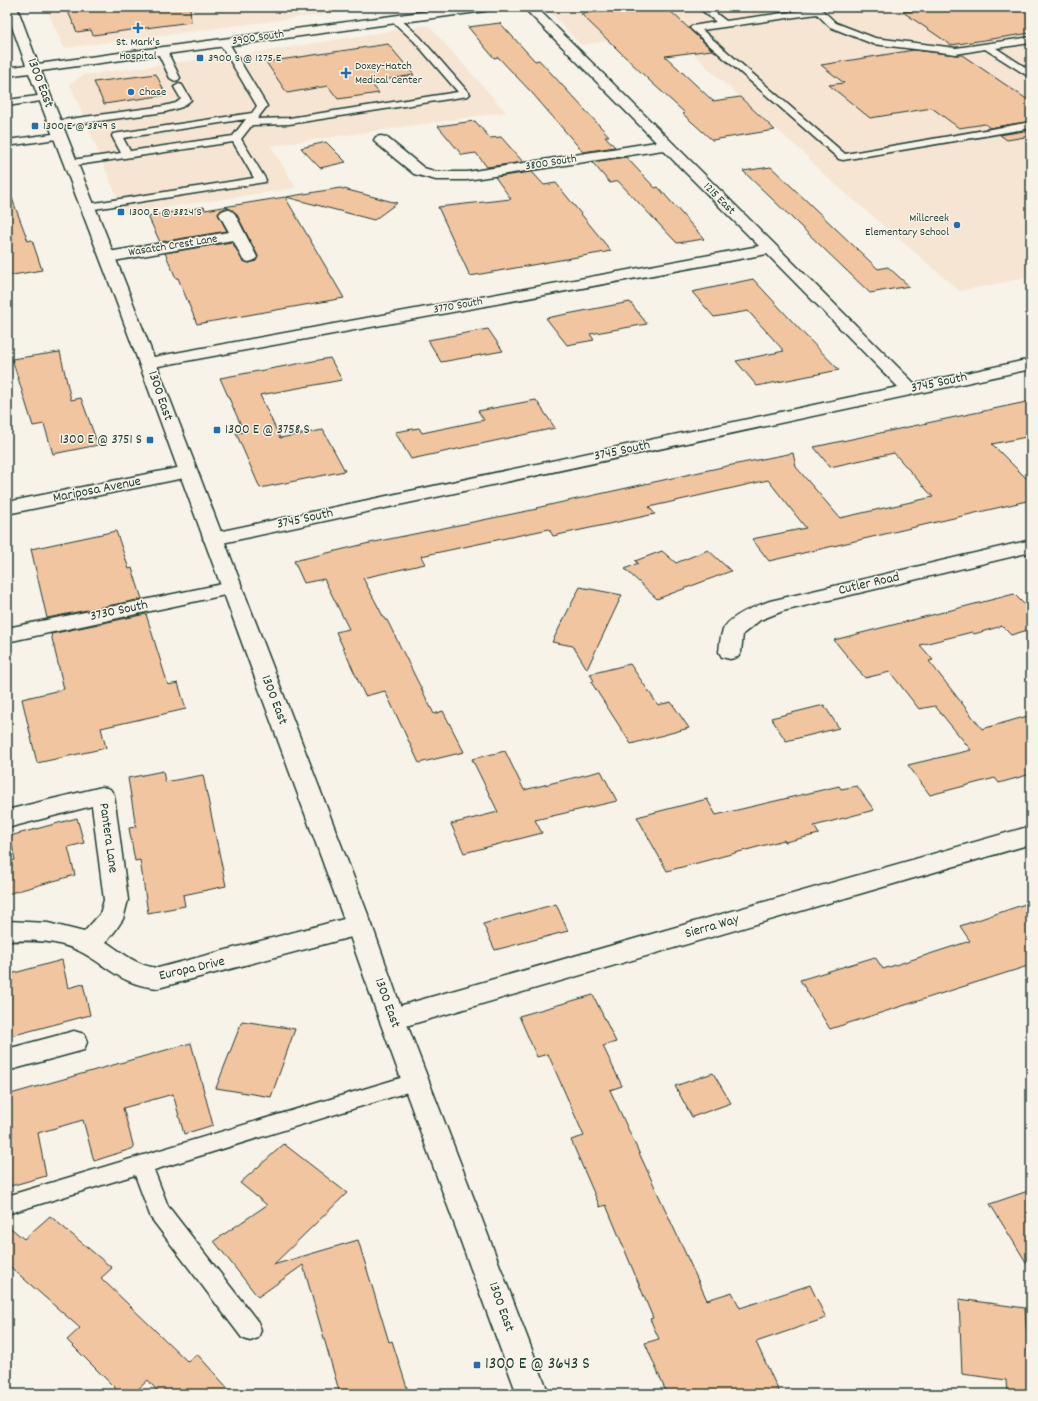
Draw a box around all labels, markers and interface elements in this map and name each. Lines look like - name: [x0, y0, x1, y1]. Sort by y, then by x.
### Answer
- marker: St. Mark's Hospital: [132, 22, 144, 34]
- street label: 3900 South: [231, 26, 285, 50]
- place label: St. Mark's Hospital: [116, 34, 160, 65]
- place label: 3900 S @ 1275 E: [208, 50, 282, 67]
- marker: 3900 S @ 1275 E: [195, 53, 205, 63]
- street label: 1300 East: [21, 55, 59, 111]
- place label: Doxey-Hatch Medical Center: [355, 58, 423, 89]
- marker: Doxey-Hatch Medical Center: [340, 67, 352, 79]
- place label: Chase: [139, 84, 166, 101]
- marker: Chase: [126, 87, 136, 97]
- place label: 1300 E @ 3849 S: [43, 118, 116, 135]
- marker: 1300 E @ 3849 S: [30, 121, 40, 131]
- street label: 3800 South: [524, 151, 578, 175]
- street label: 1215 East: [699, 179, 739, 219]
- place label: 1300 E @ 3824 S: [129, 204, 202, 221]
- marker: 1300 E @ 3824 S: [116, 207, 126, 217]
- place label: Millcreek Elementary School: [865, 210, 949, 241]
- marker: Millcreek Elementary School: [952, 220, 962, 230]
- street label: Wasatch Crest Lane: [127, 231, 219, 261]
- street label: 3770 South: [432, 293, 484, 319]
- street label: 3745 South: [909, 367, 969, 399]
- street label: 1300 East: [142, 368, 178, 424]
- place label: 1300 E @ 3758 S: [225, 420, 310, 440]
- marker: 1300 E @ 3758 S: [212, 425, 222, 435]
- place label: 1300 E @ 3751 S: [60, 430, 142, 450]
- marker: 1300 E @ 3751 S: [145, 435, 155, 445]
- street label: 3745 South: [592, 435, 652, 467]
- street label: Mariposa Avenue: [51, 472, 143, 508]
- street label: 3745 South: [275, 503, 335, 535]
- street label: Cutler Road: [836, 567, 902, 601]
- street label: 3730 South: [88, 595, 150, 627]
- street label: 1300 East: [255, 672, 293, 728]
- street label: Pantera Lane: [93, 802, 123, 874]
- street label: Sierra Way: [683, 910, 742, 944]
- street label: Europa Drive: [157, 952, 227, 986]
- street label: 1300 East: [369, 975, 405, 1031]
- street label: 1300 East: [483, 1279, 519, 1335]
- place label: 1300 E @ 3643 S: [485, 1353, 590, 1377]
- marker: 1300 E @ 3643 S: [472, 1360, 482, 1370]

